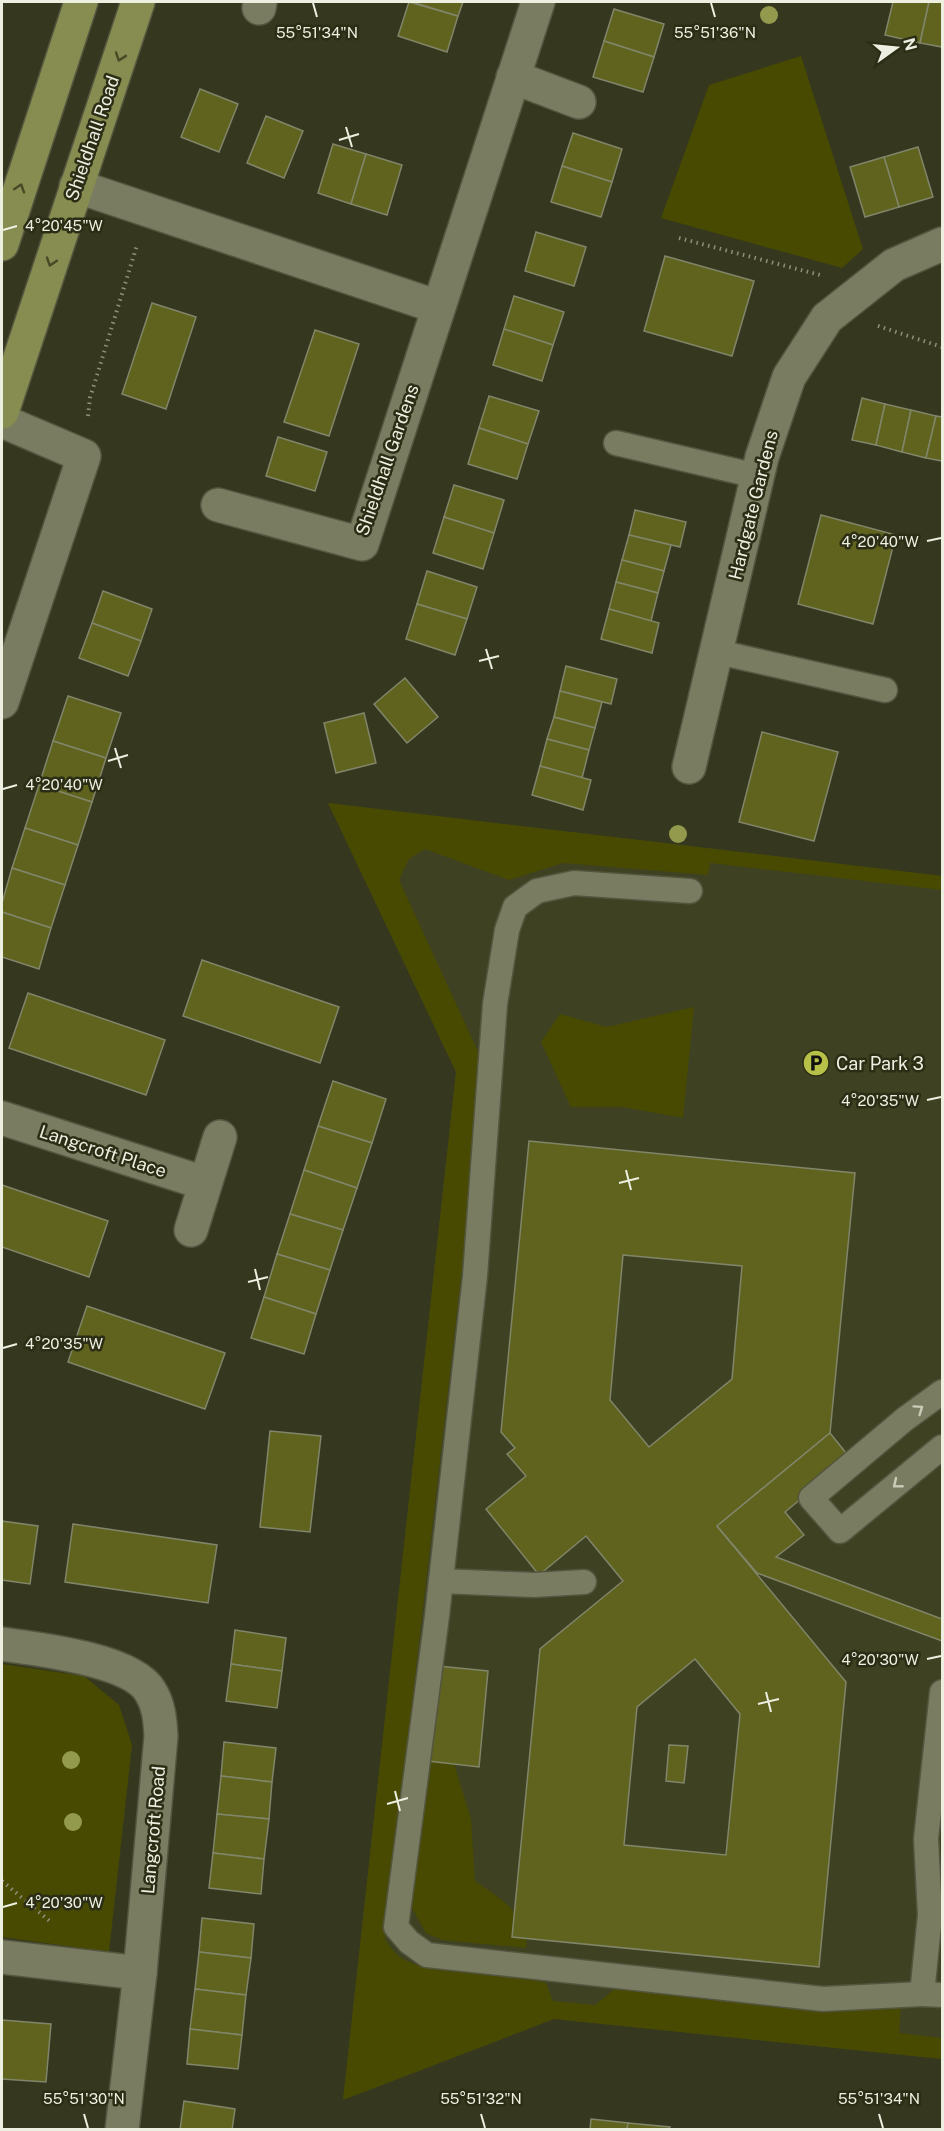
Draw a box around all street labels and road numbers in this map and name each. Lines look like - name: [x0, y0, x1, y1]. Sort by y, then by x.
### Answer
- street label: Shieldhall Road: [61, 73, 123, 203]
- street label: Shieldhall Gardens: [351, 382, 423, 538]
- street label: Hardgate Gardens: [724, 428, 782, 582]
- street label: Langcroft Place: [37, 1121, 169, 1181]
- street label: Langcroft Road: [137, 1765, 169, 1895]

